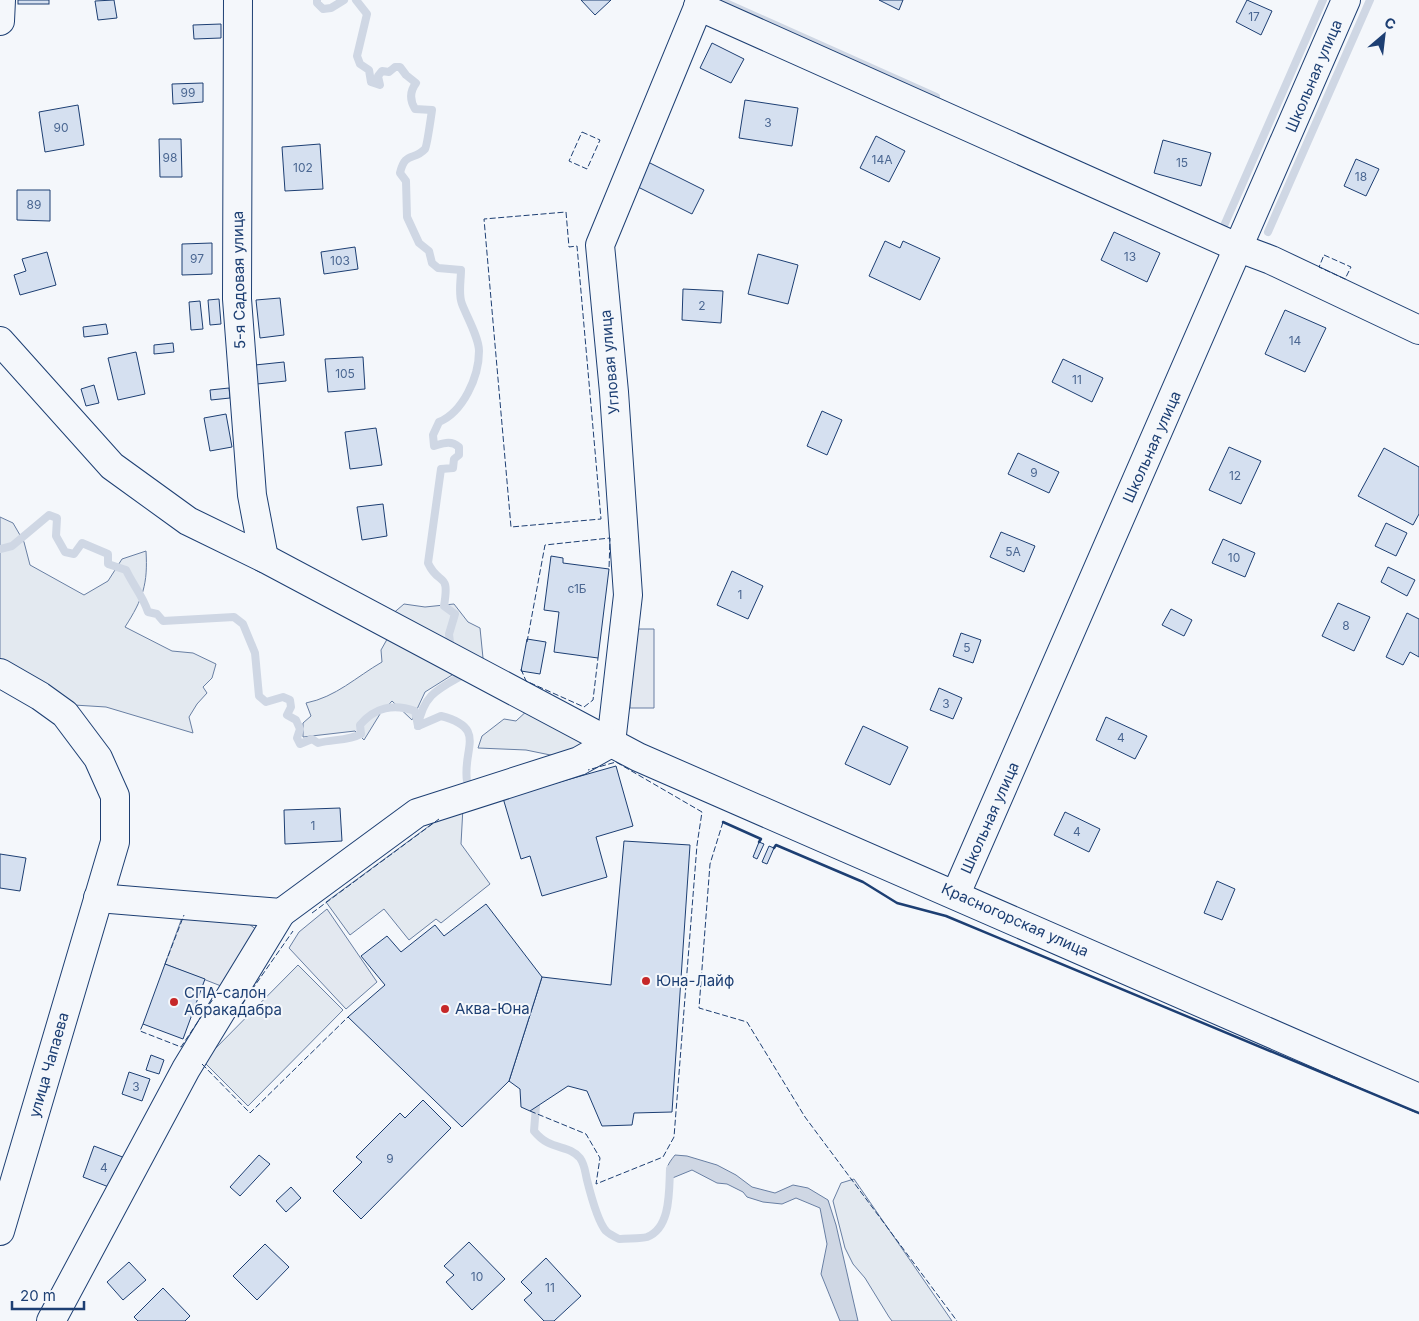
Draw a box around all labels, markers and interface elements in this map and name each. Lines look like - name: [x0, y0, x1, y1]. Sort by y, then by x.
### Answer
- house number: 17: [1248, 9, 1260, 24]
- north arrow: [1359, 10, 1409, 60]
- text: С: [1382, 13, 1399, 33]
- street label: Школьная улица: [1281, 17, 1346, 135]
- house number: 99: [181, 85, 195, 100]
- house number: 3: [764, 115, 772, 130]
- house number: 90: [53, 120, 69, 135]
- house number: 98: [163, 150, 177, 165]
- house number: 14А: [872, 152, 892, 167]
- house number: 15: [1176, 155, 1188, 170]
- house number: 102: [293, 160, 313, 175]
- house number: 18: [1355, 169, 1367, 184]
- house number: 89: [27, 197, 41, 212]
- street label: 5-я Садовая улица: [228, 211, 249, 349]
- house number: 13: [1124, 249, 1136, 264]
- house number: 97: [190, 251, 204, 266]
- house number: 103: [330, 253, 350, 268]
- house number: 2: [698, 298, 706, 313]
- street label: Угловая улица: [595, 309, 624, 415]
- house number: 14: [1289, 333, 1302, 348]
- house number: 105: [335, 366, 355, 381]
- house number: 11: [1072, 372, 1082, 387]
- street label: Школьная улица: [1118, 388, 1185, 506]
- house number: 9: [1030, 465, 1038, 480]
- house number: 12: [1229, 468, 1241, 483]
- house number: 5А: [1005, 544, 1021, 559]
- house number: 10: [1228, 550, 1240, 565]
- house number: с1Б: [567, 581, 587, 596]
- house number: 1: [738, 587, 742, 602]
- house number: 8: [1342, 618, 1350, 633]
- house number: 5: [963, 640, 971, 655]
- house number: 3: [942, 696, 950, 711]
- house number: 4: [1117, 730, 1125, 745]
- street label: Школьная улица: [956, 759, 1023, 877]
- house number: 1: [311, 818, 315, 833]
- house number: 4: [1073, 824, 1081, 839]
- street label: Красногорская улица: [939, 879, 1092, 961]
- place label: Юна-Лайф: [656, 971, 734, 990]
- marker: Юна-Лайф: [640, 975, 652, 987]
- place label: СПА-салон Абракадабра: [184, 983, 282, 1019]
- marker: СПА-салон Абракадабра: [168, 996, 180, 1008]
- place label: Аква-Юна: [455, 999, 530, 1018]
- marker: Аква-Юна: [439, 1003, 451, 1015]
- street label: улица Чапаева: [24, 1010, 73, 1120]
- house number: 3: [132, 1079, 140, 1094]
- house number: 9: [386, 1151, 394, 1166]
- house number: 4: [100, 1160, 108, 1175]
- house number: 10: [471, 1269, 483, 1284]
- scale bar: [12, 1278, 85, 1310]
- house number: 11: [545, 1280, 555, 1295]
- text: 20 m: [20, 1286, 56, 1305]

